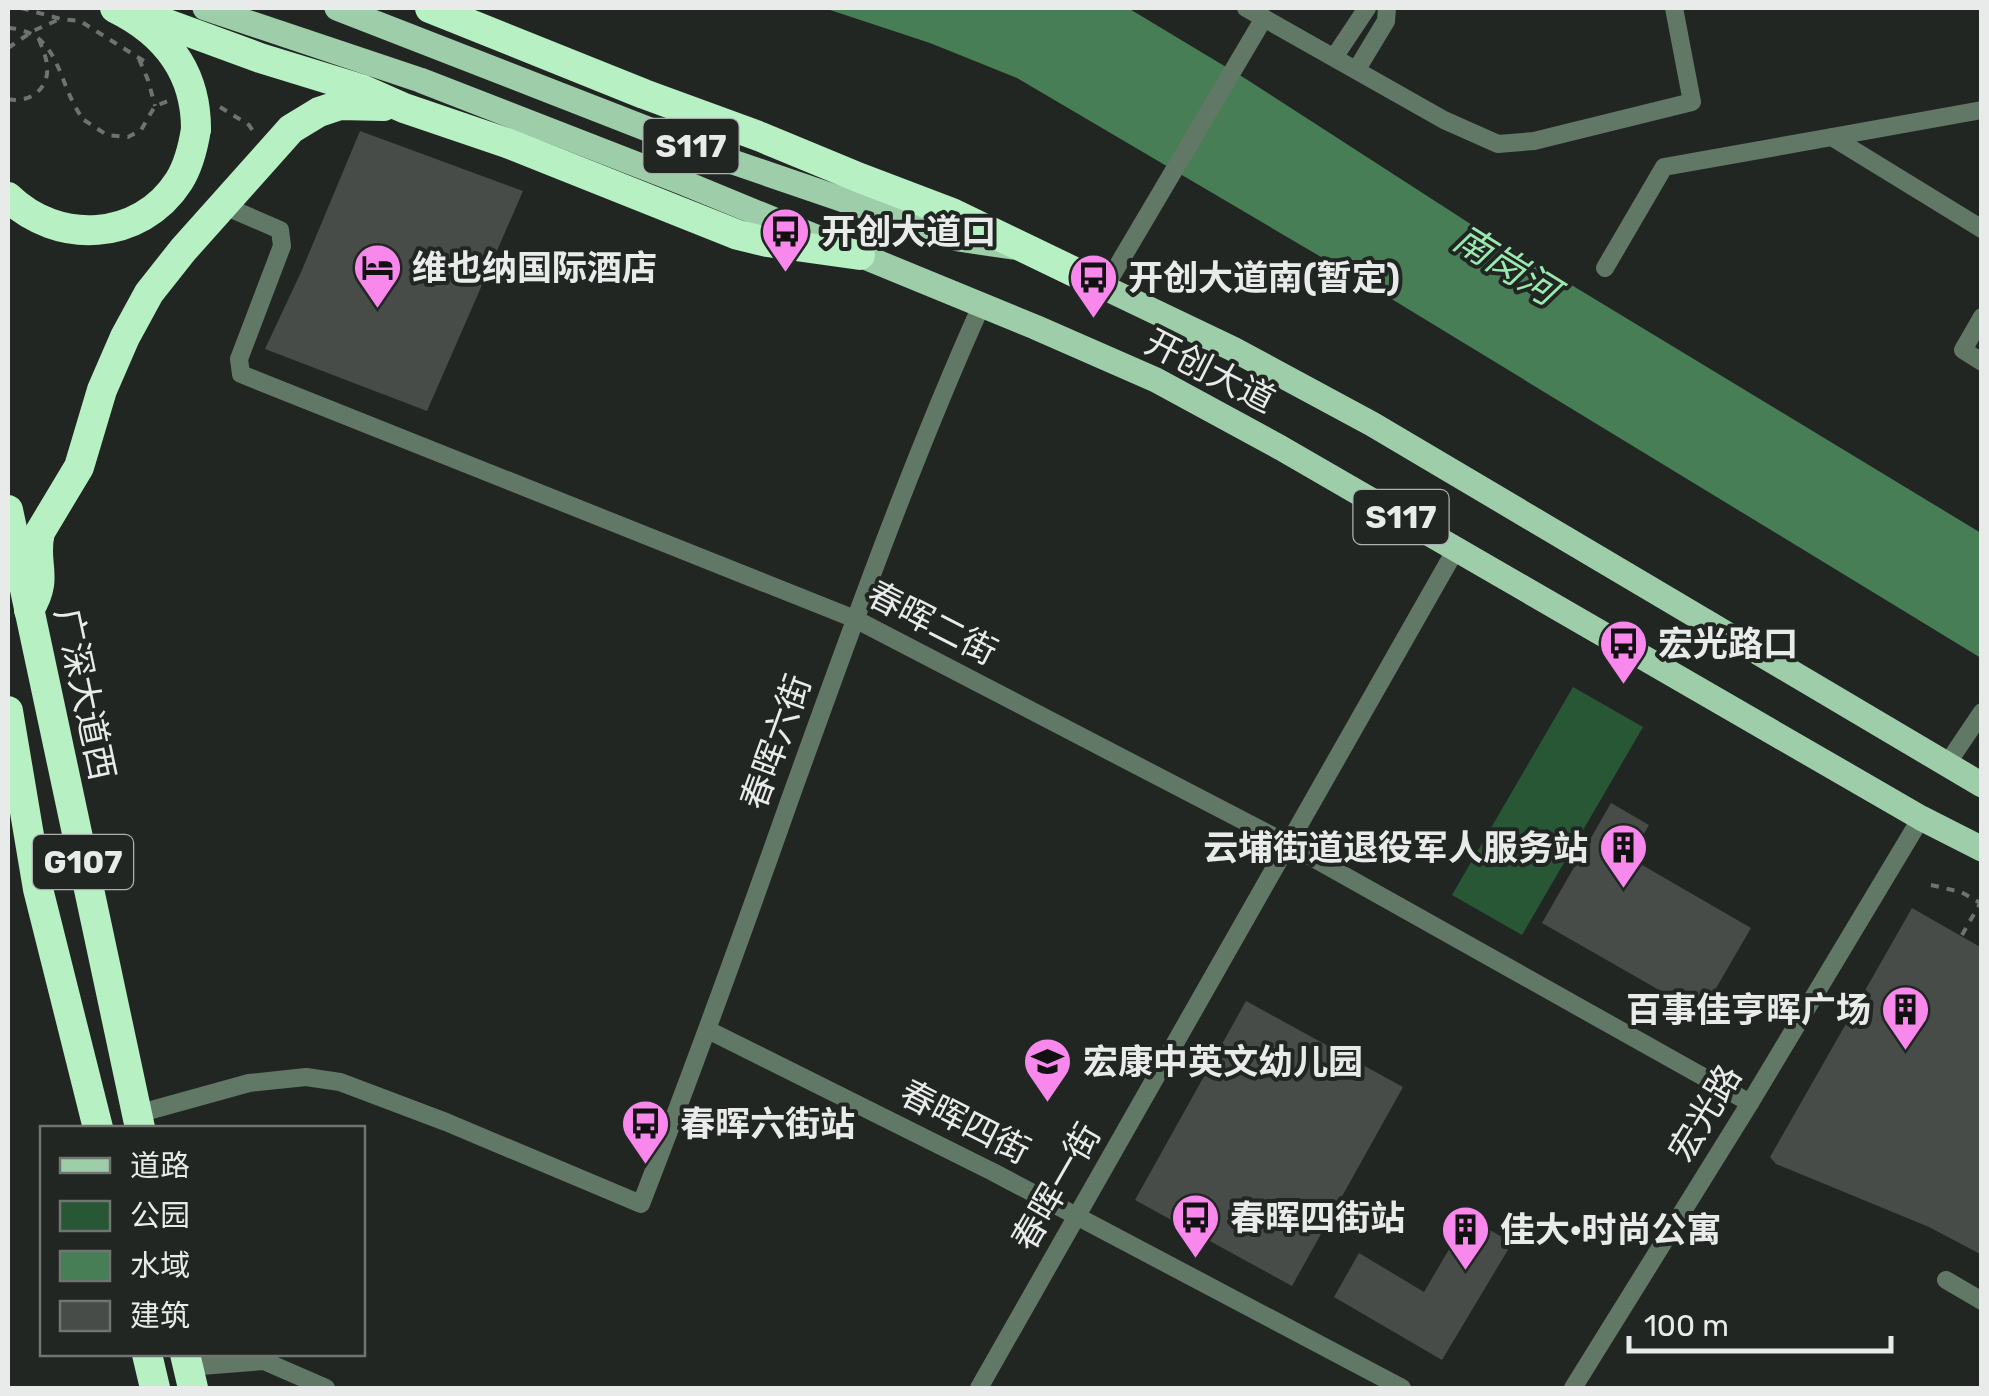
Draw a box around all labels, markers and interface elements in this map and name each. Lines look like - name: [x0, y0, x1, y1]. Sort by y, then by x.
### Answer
- road number: S117: [644, 119, 738, 173]
- bus stop icon: 开创大道口: [760, 206, 812, 274]
- place label: 开创大道口: [821, 211, 996, 253]
- water label: 南岗河: [1445, 215, 1572, 318]
- hotel icon: 维也纳国际酒店: [351, 242, 403, 310]
- place label: 维也纳国际酒店: [412, 247, 657, 289]
- bus stop icon: 开创大道南(暂定): [1067, 252, 1119, 320]
- place label: 开创大道南(暂定): [1128, 257, 1400, 299]
- street label: 开创大道: [1138, 321, 1282, 421]
- road number: S117: [1354, 490, 1448, 544]
- street label: 春晖二街: [860, 573, 1004, 673]
- street label: 广深大道西: [46, 604, 124, 784]
- bus stop icon: 宏光路口: [1597, 618, 1649, 686]
- place label: 宏光路口: [1658, 623, 1798, 665]
- street label: 春晖六街: [732, 669, 820, 815]
- building icon: 云埔街道退役军人服务站: [1597, 822, 1649, 890]
- place label: 云埔街道退役军人服务站: [1203, 827, 1588, 869]
- road number: G107: [33, 835, 133, 889]
- building icon: 百事佳亨晖广场: [1880, 984, 1932, 1052]
- place label: 百事佳亨晖广场: [1626, 989, 1871, 1031]
- school or university icon: 宏康中英文幼儿园: [1022, 1036, 1074, 1104]
- place label: 宏康中英文幼儿园: [1083, 1041, 1363, 1083]
- street label: 宏光路: [1660, 1057, 1750, 1169]
- street label: 春晖四街: [893, 1072, 1037, 1172]
- bus stop icon: 春晖六街站: [619, 1098, 671, 1166]
- place label: 春晖六街站: [680, 1103, 855, 1145]
- street label: 春晖一街: [1003, 1116, 1109, 1258]
- legend: [40, 1126, 365, 1356]
- text: 道路: [130, 1148, 190, 1184]
- bus stop icon: 春晖四街站: [1169, 1192, 1221, 1260]
- place label: 春晖四街站: [1230, 1197, 1405, 1239]
- text: 公园: [130, 1198, 190, 1234]
- building icon: 佳大·时尚公寓: [1439, 1204, 1491, 1272]
- place label: 佳大·时尚公寓: [1500, 1209, 1722, 1251]
- text: 水域: [130, 1248, 190, 1284]
- scale bar: [1629, 1291, 1892, 1353]
- text: 建筑: [130, 1298, 190, 1334]
- text: 100 m: [1644, 1308, 1729, 1344]

